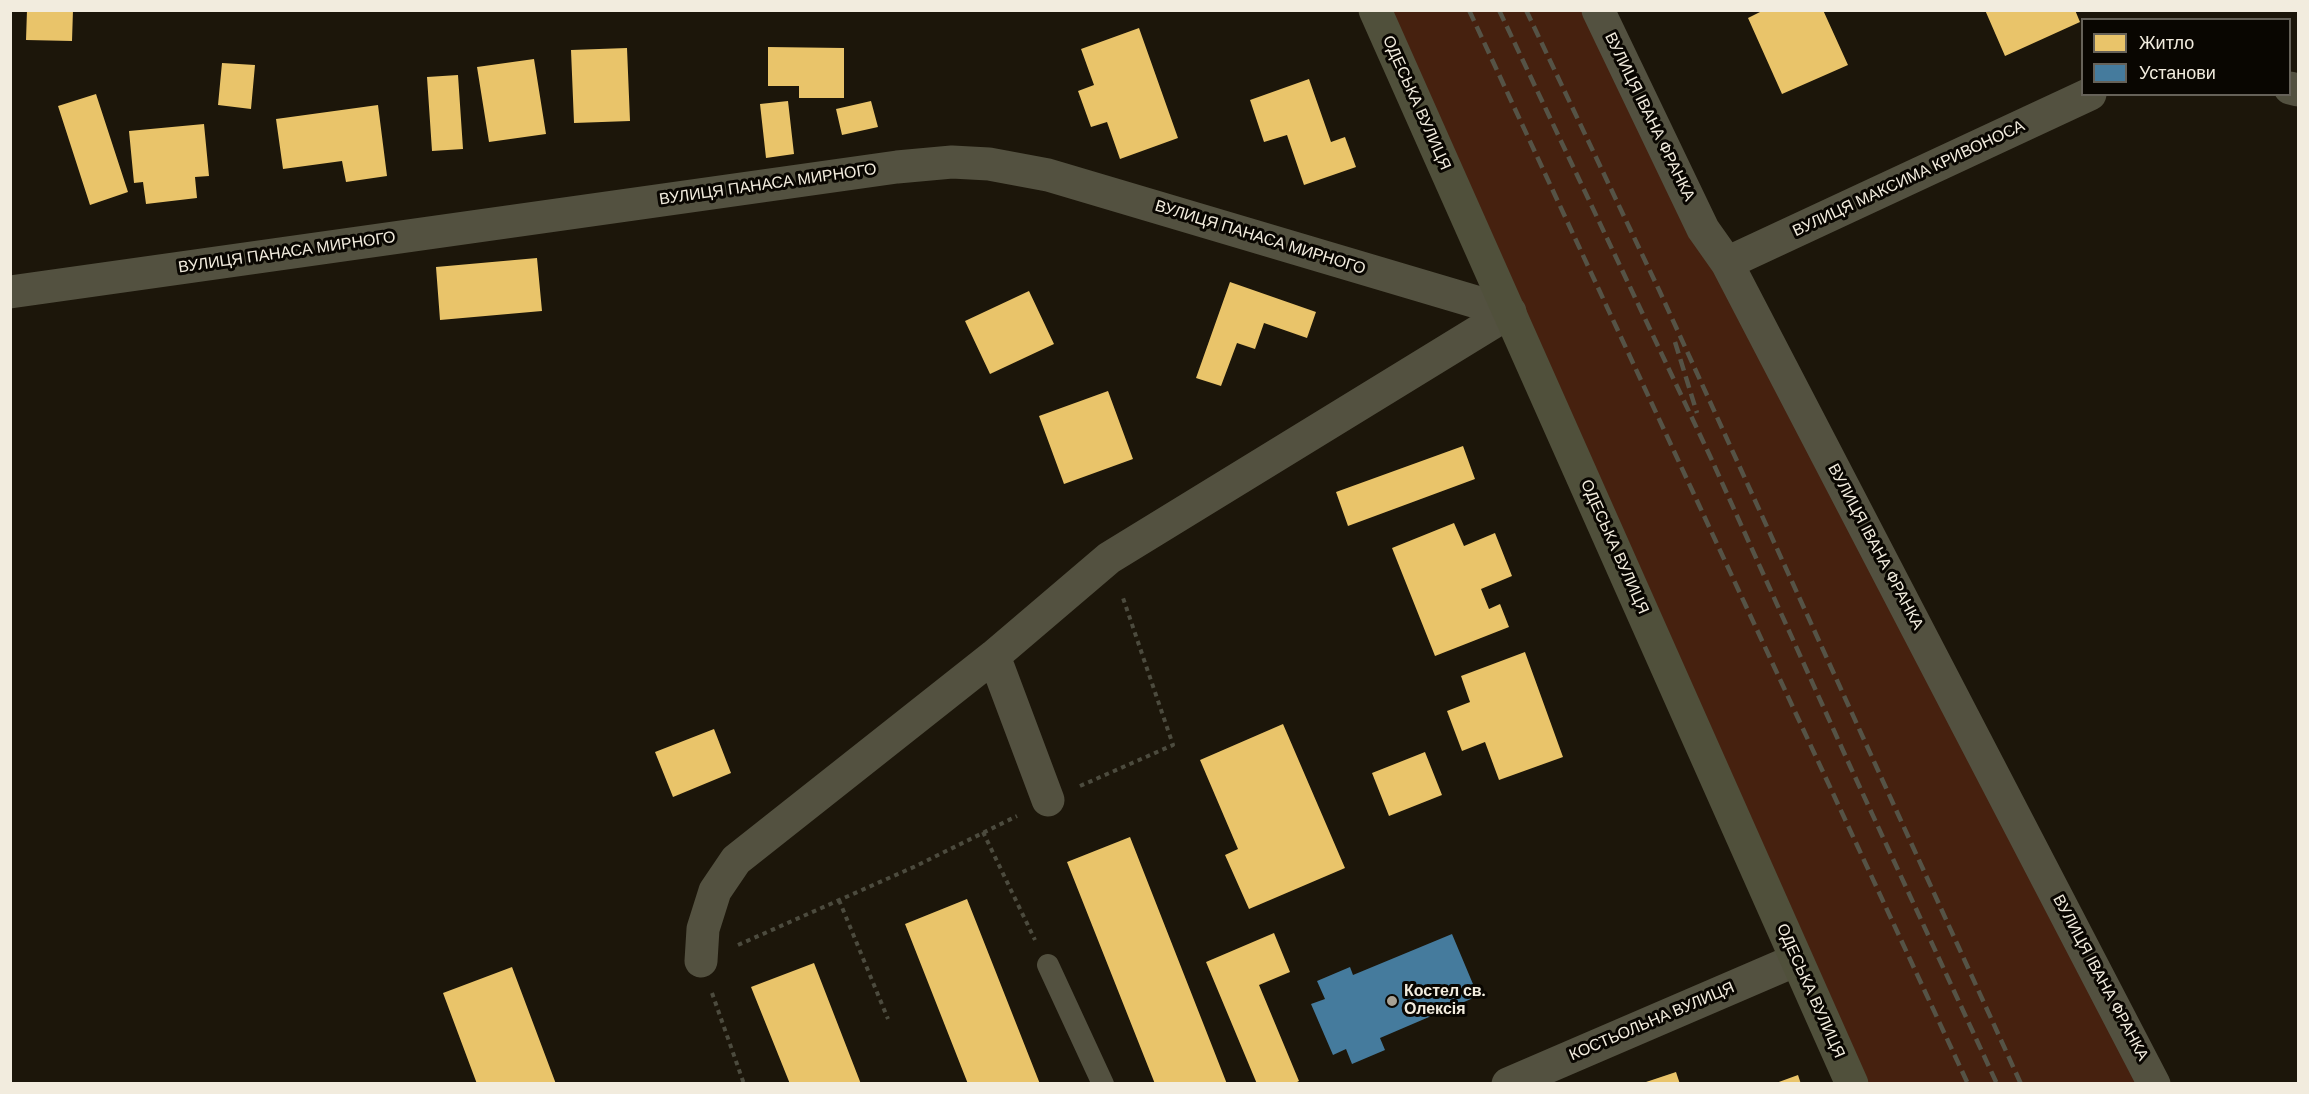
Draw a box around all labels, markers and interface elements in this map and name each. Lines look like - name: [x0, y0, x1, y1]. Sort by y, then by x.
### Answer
- legend: [2081, 18, 2291, 96]
- street label: ВУЛИЦЯ ІВАНА ФРАНКА: [1600, 30, 1698, 204]
- text: Житло: [2139, 31, 2194, 55]
- street label: ОДЕСЬКА ВУЛИЦЯ: [1378, 33, 1454, 173]
- text: Установи: [2139, 61, 2216, 85]
- street label: ВУЛИЦЯ МАКСИМА КРИВОНОСА: [1790, 117, 2028, 241]
- street label: ВУЛИЦЯ ПАНАСА МИРНОГО: [658, 160, 878, 210]
- street label: ВУЛИЦЯ ПАНАСА МИРНОГО: [1152, 197, 1368, 279]
- street label: ВУЛИЦЯ ПАНАСА МИРНОГО: [177, 228, 397, 278]
- street label: ВУЛИЦЯ ІВАНА ФРАНКА: [1823, 461, 1927, 633]
- street label: ОДЕСЬКА ВУЛИЦЯ: [1576, 477, 1652, 617]
- street label: ВУЛИЦЯ ІВАНА ФРАНКА: [2048, 892, 2152, 1064]
- street label: ОДЕСЬКА ВУЛИЦЯ: [1772, 921, 1848, 1061]
- street label: КОСТЬОЛЬНА ВУЛИЦЯ: [1567, 978, 1737, 1066]
- place label: Костел св. Олексія: [1404, 982, 1486, 1020]
- marker: Костел св. Олексія: [1385, 994, 1399, 1008]

